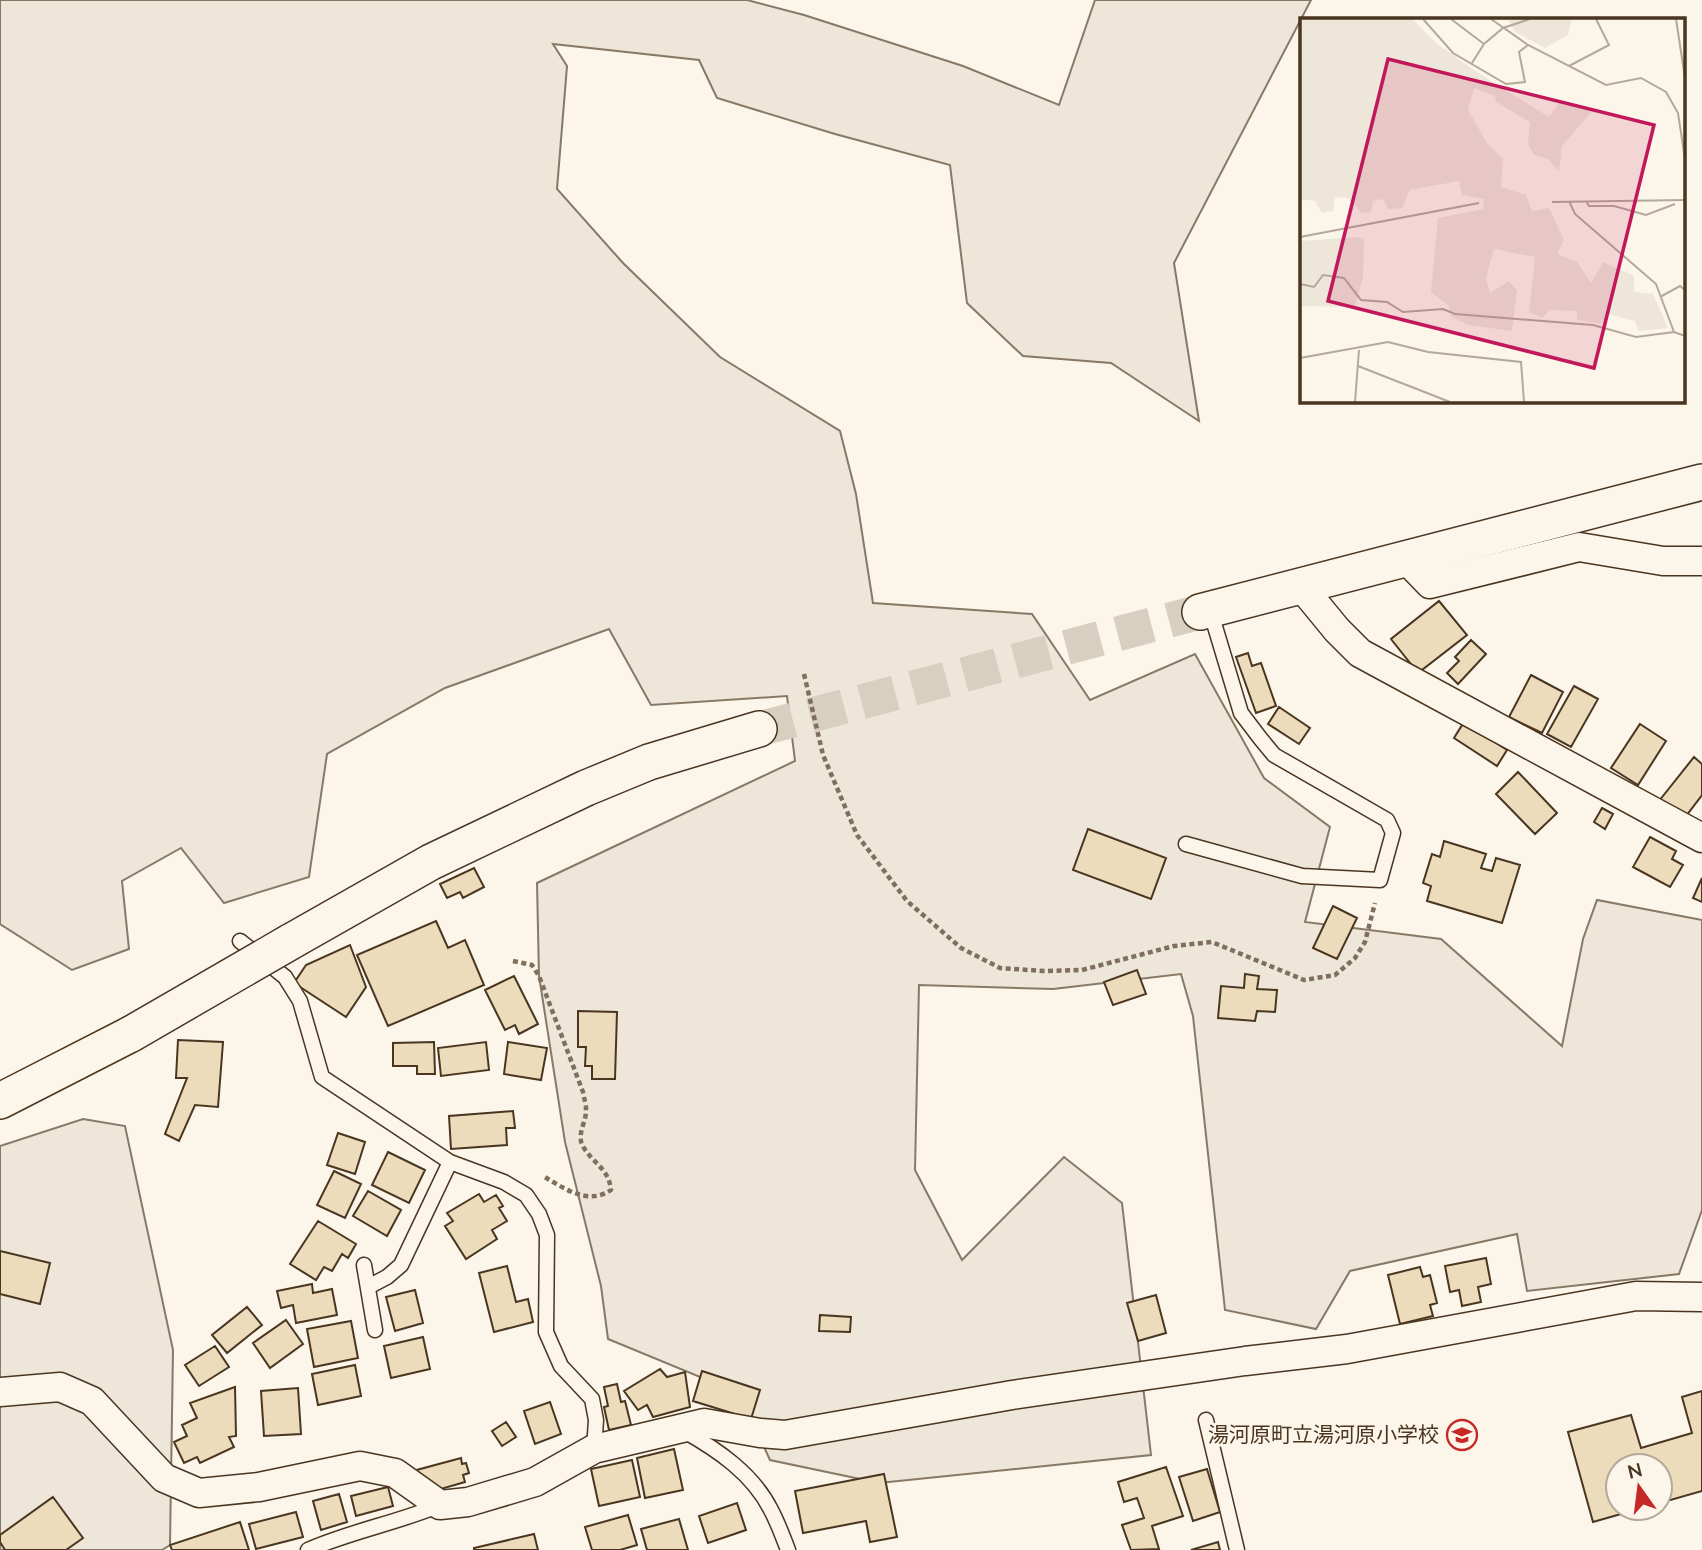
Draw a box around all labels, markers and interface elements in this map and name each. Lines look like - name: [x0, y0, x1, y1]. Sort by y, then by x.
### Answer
- inset map: [1300, 18, 1684, 402]
- school or university icon: 湯河原町立湯河原小学校: [1445, 1418, 1479, 1452]
- place label: 湯河原町立湯河原小学校: [1208, 1421, 1439, 1447]
- north arrow: [1604, 1452, 1674, 1522]
- text: N: [1625, 1457, 1645, 1484]

